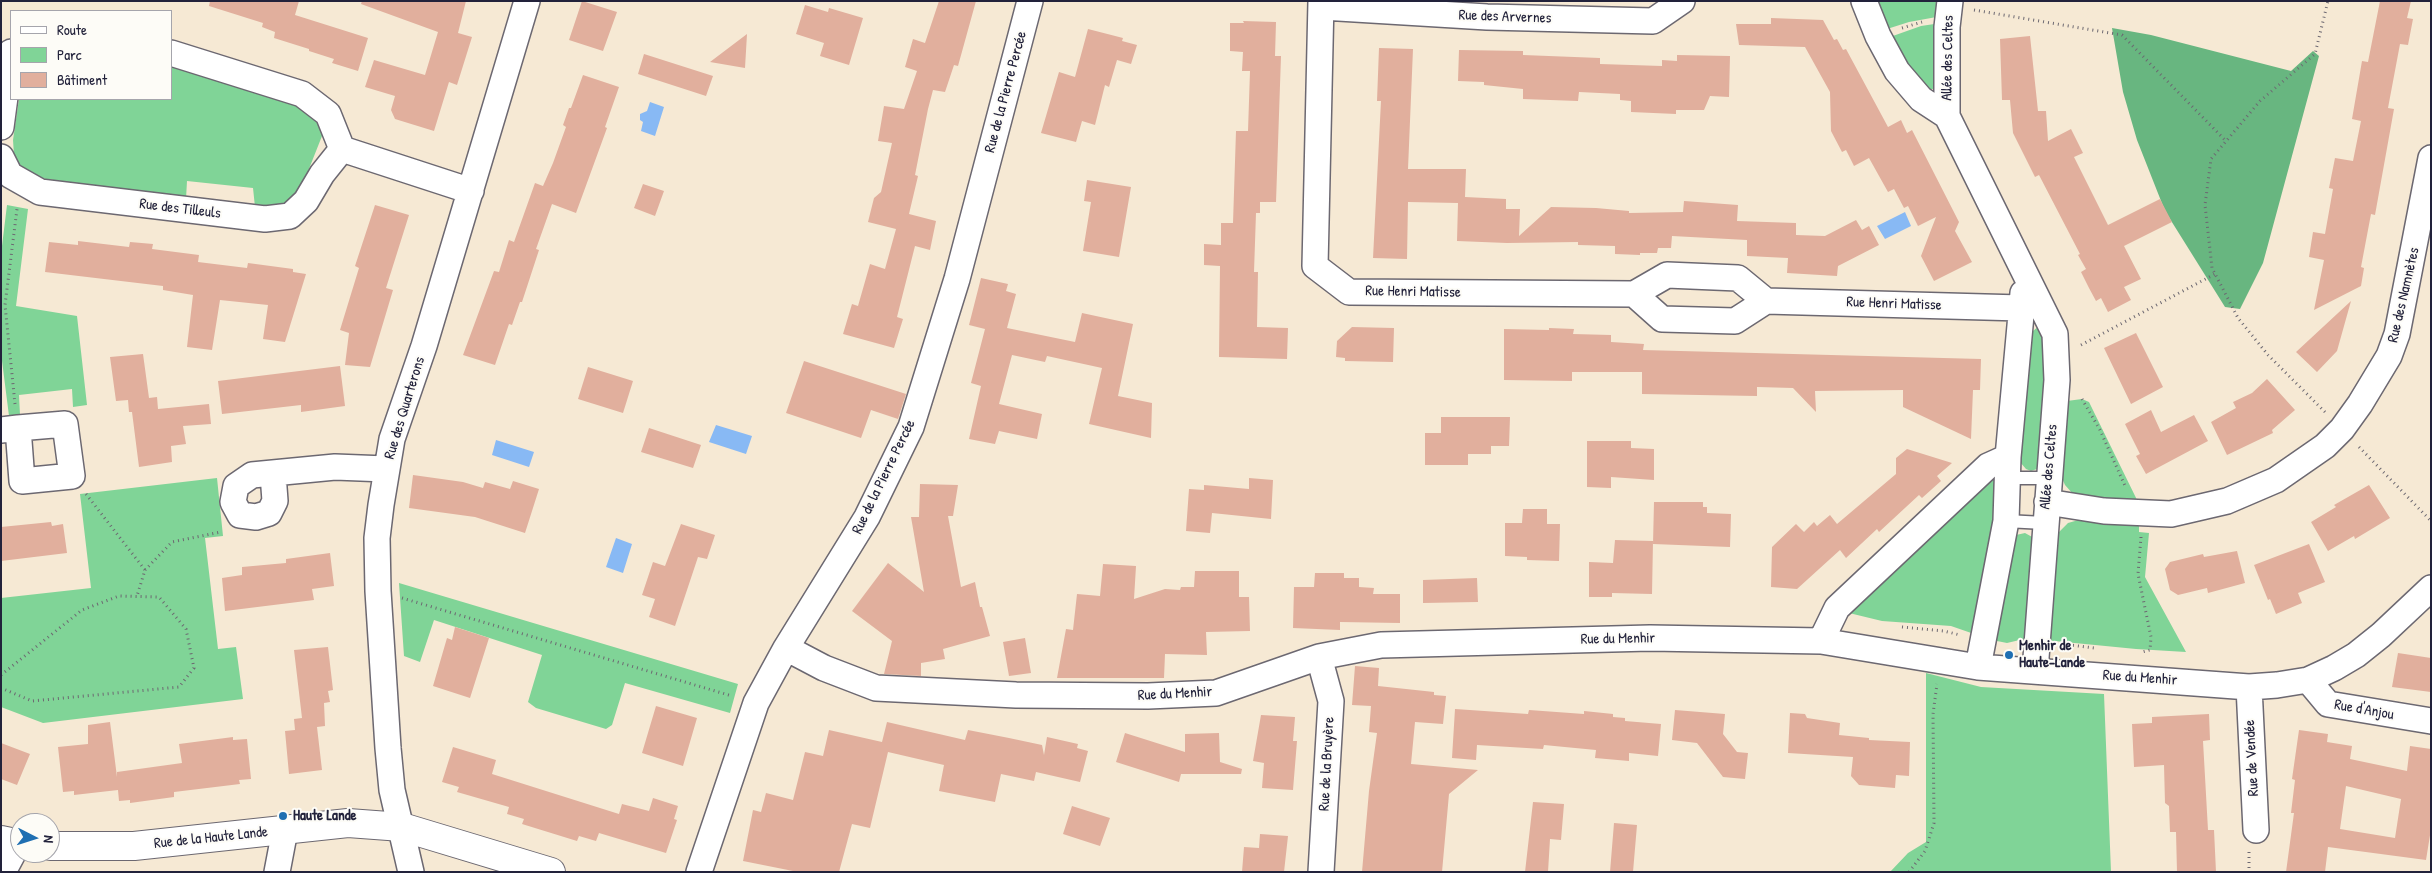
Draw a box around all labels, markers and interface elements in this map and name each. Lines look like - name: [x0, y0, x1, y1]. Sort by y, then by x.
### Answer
- street label: Rue des Arvernes: [1458, 6, 1552, 28]
- legend: [10, 10, 172, 100]
- street label: Allée des Celtes: [1938, 15, 1958, 101]
- text: Route: [57, 19, 87, 40]
- street label: Rue de la Pierre Percée: [981, 29, 1031, 155]
- text: Parc: [57, 44, 82, 65]
- text: Bâtiment: [57, 69, 107, 90]
- street label: Rue des Tilleuls: [138, 195, 222, 223]
- street label: Rue des Namnètes: [2384, 246, 2424, 344]
- street label: Rue Henri Matisse: [1365, 282, 1461, 302]
- street label: Rue Henri Matisse: [1846, 293, 1942, 315]
- street label: Rue des Quarterons: [381, 355, 429, 461]
- street label: Rue de la Pierre Percée: [849, 417, 919, 537]
- street label: Allée des Celtes: [2036, 424, 2062, 510]
- street label: Rue du Menhir: [1581, 629, 1655, 649]
- place label: Menhir de Haute-Lande: [2019, 637, 2085, 672]
- marker: Menhir de Haute-Lande: [2003, 649, 2015, 661]
- street label: Rue du Menhir: [2102, 666, 2178, 690]
- street label: Rue du Menhir: [1137, 683, 1213, 705]
- street label: Rue d'Anjou: [2333, 696, 2395, 724]
- street label: Rue de la Bruyère: [1316, 716, 1338, 812]
- street label: Rue de Vendée: [2241, 719, 2263, 797]
- place label: Haute Lande: [293, 807, 357, 825]
- marker: Haute Lande: [277, 810, 289, 822]
- north arrow: [10, 813, 60, 863]
- street label: Rue de la Haute Lande: [153, 823, 269, 853]
- text: N: [40, 835, 59, 844]

